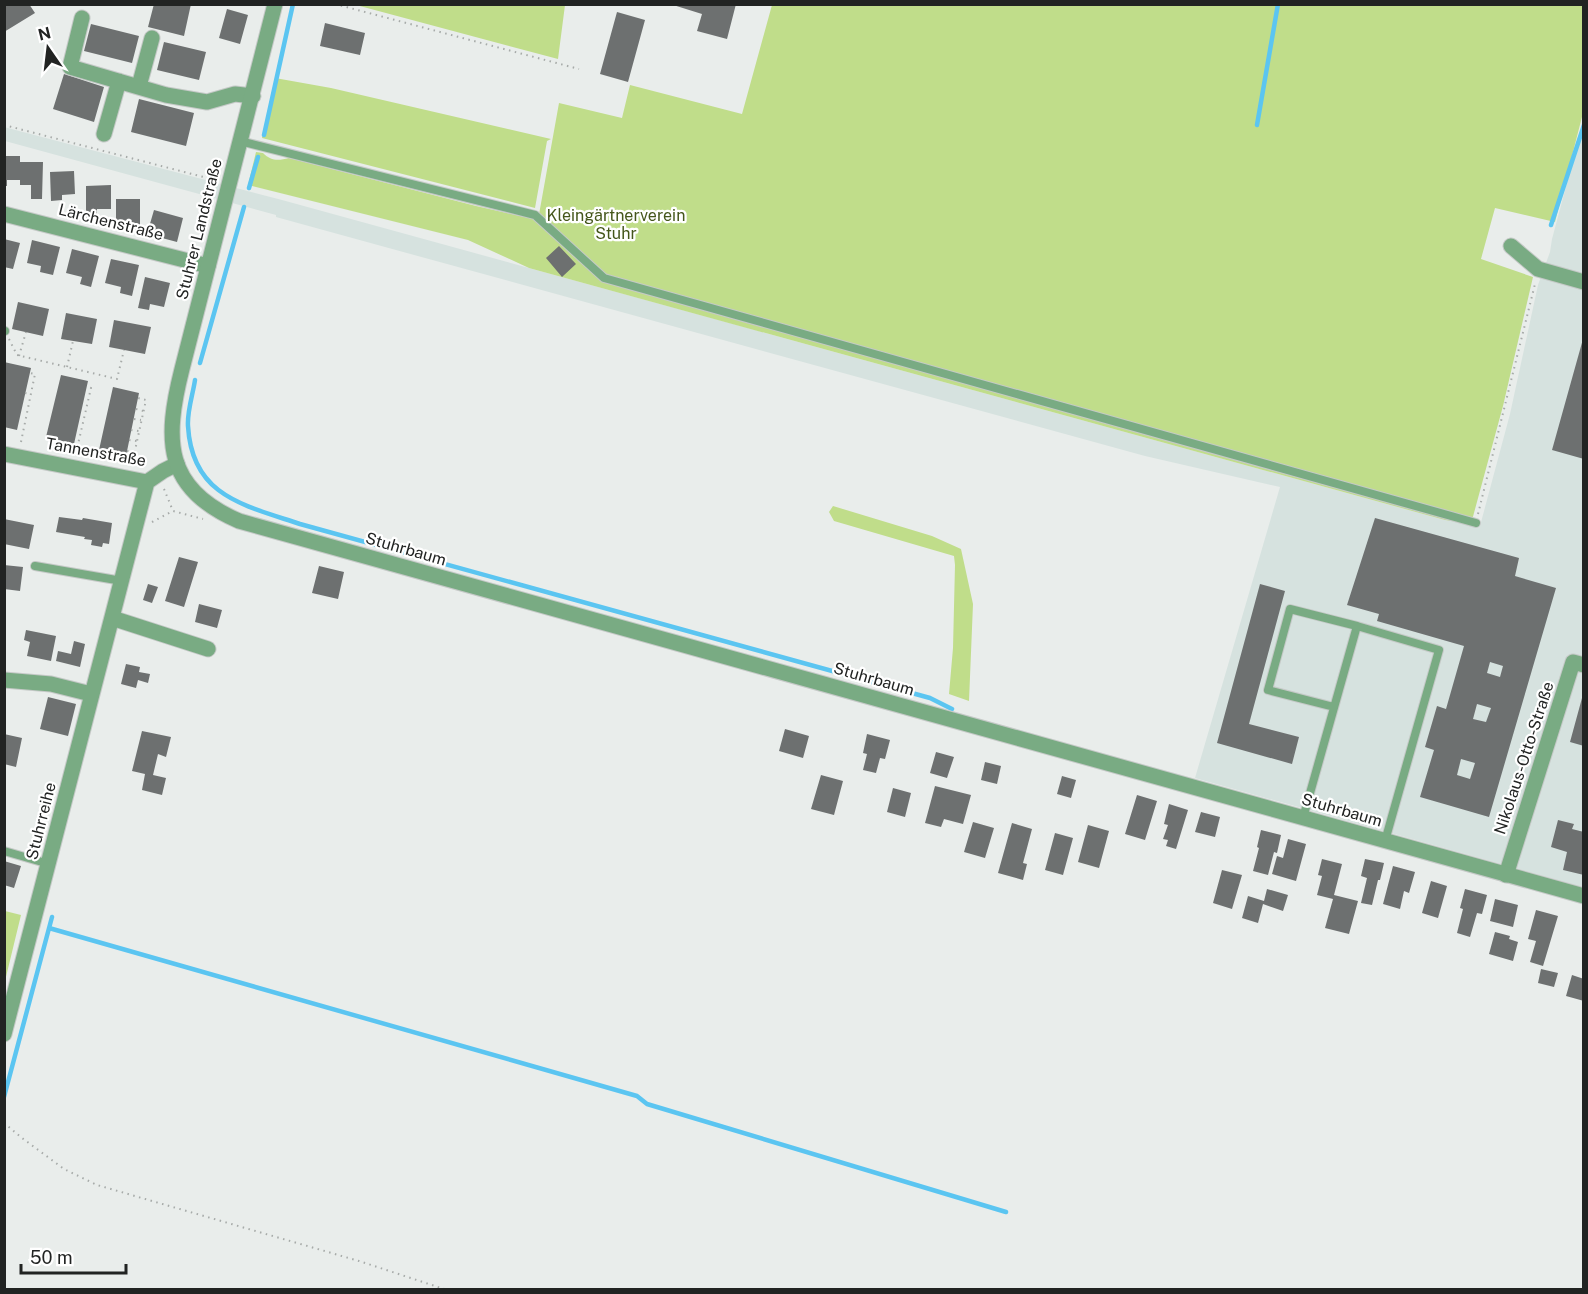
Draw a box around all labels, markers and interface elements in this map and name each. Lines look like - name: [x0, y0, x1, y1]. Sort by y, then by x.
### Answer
- north arrow: [18, 18, 78, 78]
- text: N: [36, 23, 53, 45]
- street label: Stuhrer Landstraße: [172, 157, 226, 301]
- street label: Lärchenstraße: [57, 200, 165, 244]
- park label: Kleingärtnerverein Stuhr: [547, 206, 685, 243]
- street label: Tannenstraße: [44, 434, 148, 470]
- street label: Stuhrbaum: [364, 528, 448, 570]
- street label: Stuhrbaum: [832, 658, 916, 700]
- street label: Nikolaus-Otto-Straße: [1490, 679, 1558, 837]
- street label: Stuhrreihe: [22, 780, 60, 862]
- street label: Stuhrbaum: [1300, 789, 1384, 831]
- scale bar: [21, 1237, 126, 1275]
- text: 50 m: [30, 1247, 73, 1268]

